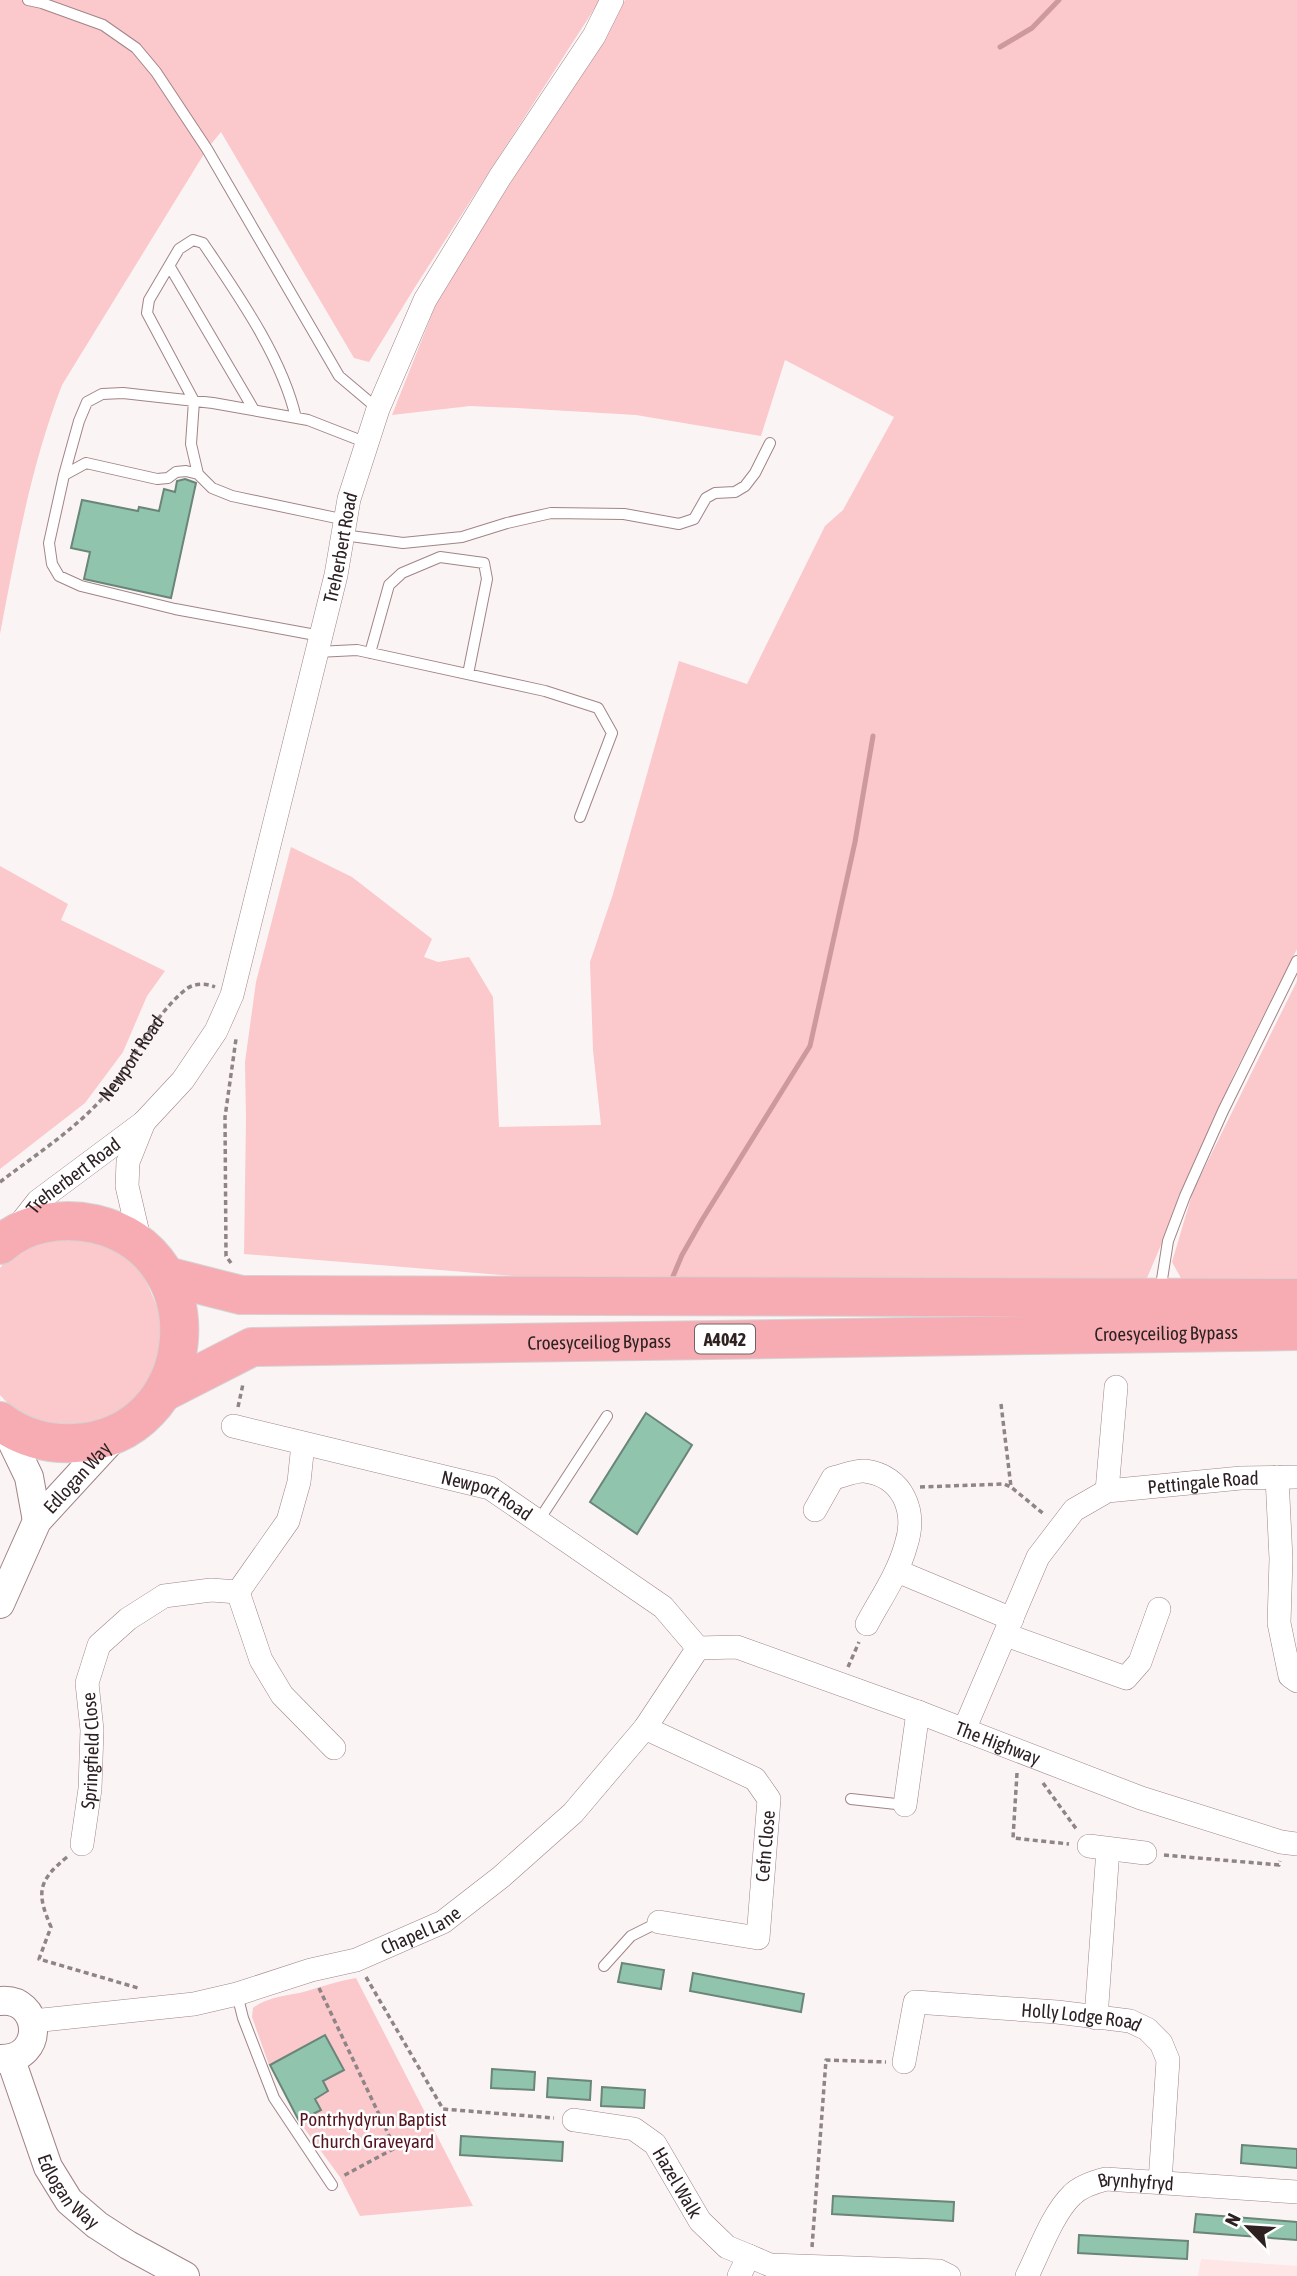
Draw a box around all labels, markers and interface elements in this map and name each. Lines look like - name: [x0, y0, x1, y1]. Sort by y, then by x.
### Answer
- street label: Treherbert Road: [318, 489, 362, 605]
- street label: Newport Road: [94, 1011, 168, 1105]
- street label: Treherbert Road: [21, 1133, 124, 1218]
- street label: Croesyceiliog Bypass: [1094, 1321, 1238, 1345]
- road number: A4042: [695, 1324, 755, 1354]
- street label: Croesyceiliog Bypass: [527, 1330, 671, 1354]
- street label: Edlogan Way: [39, 1437, 115, 1518]
- street label: Newport Road: [439, 1466, 537, 1525]
- street label: Pettingale Road: [1147, 1467, 1259, 1498]
- street label: Springfield Close: [76, 1691, 103, 1810]
- street label: The Highway: [952, 1717, 1044, 1769]
- street label: Cefn Close: [751, 1809, 779, 1883]
- street label: Chapel Lane: [377, 1902, 465, 1959]
- street label: Holly Lodge Road: [1020, 1999, 1145, 2036]
- park label: Pontrhydyrun Baptist Church Graveyard: [299, 2108, 447, 2152]
- street label: Hazel Walk: [648, 2143, 707, 2222]
- street label: Edlogan Way: [33, 2151, 104, 2233]
- street label: Brynhyfryd: [1095, 2168, 1175, 2195]
- north arrow: [1213, 2192, 1283, 2262]
- text: N: [1220, 2210, 1245, 2230]

